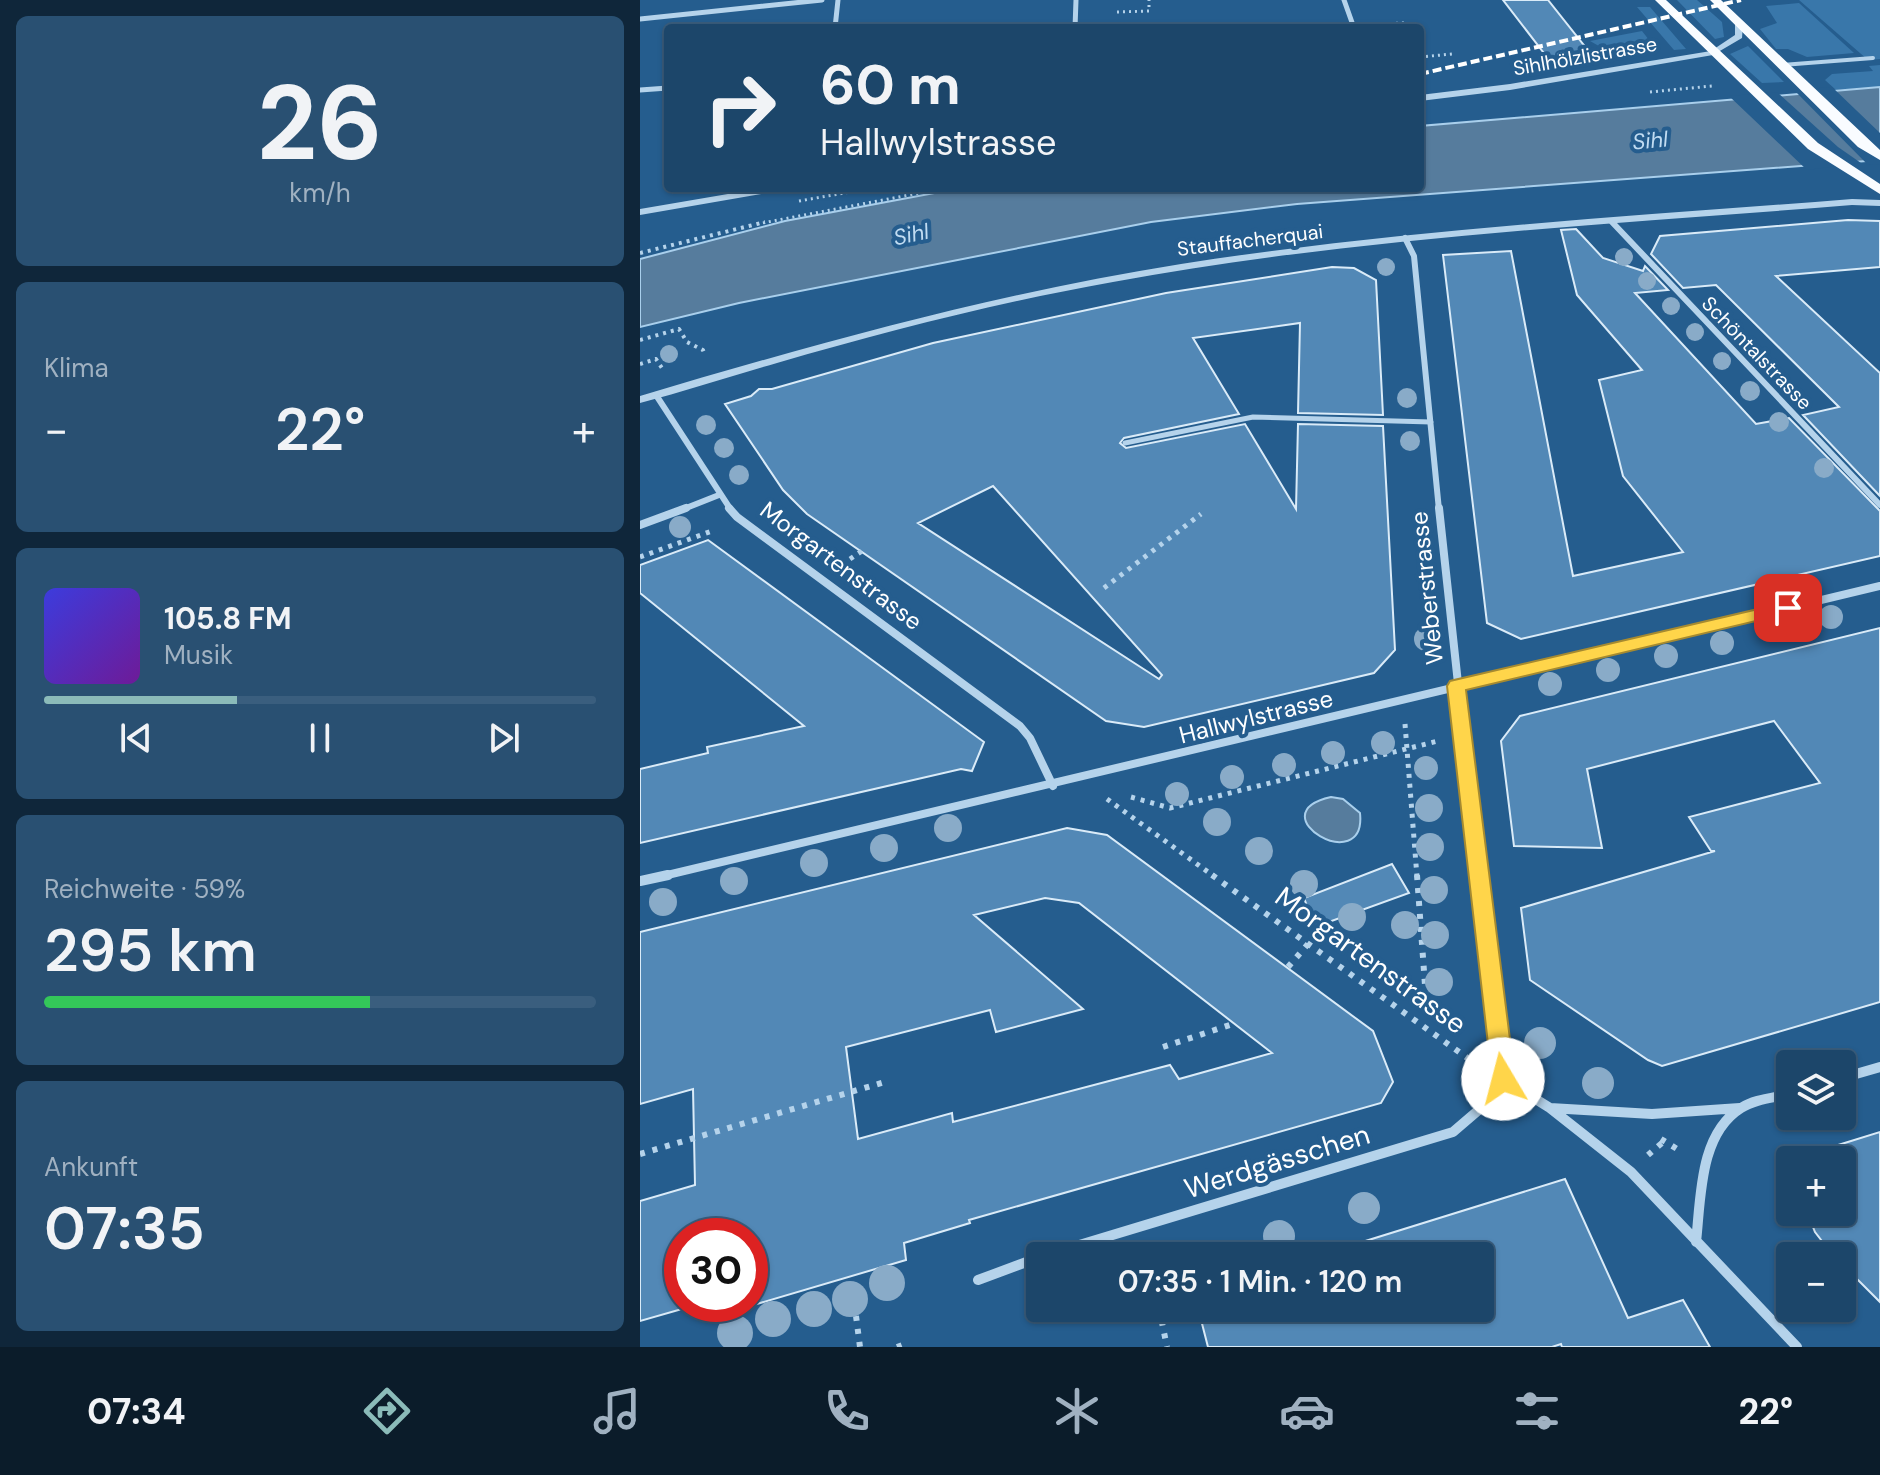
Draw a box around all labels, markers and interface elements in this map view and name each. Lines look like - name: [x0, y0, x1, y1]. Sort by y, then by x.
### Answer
- street label: Sihlhölzlistrasse: [1511, 31, 1659, 81]
- text: 60 m: [820, 48, 961, 121]
- text: 26: [257, 56, 383, 191]
- icon: right: [688, 56, 792, 160]
- text: Hallwylstrasse: [820, 119, 1057, 166]
- water label: Sihl: [1631, 124, 1670, 157]
- text: km/h: [289, 176, 351, 210]
- water label: Sihl: [891, 216, 933, 252]
- street label: Stauffacherquai: [1176, 218, 1324, 262]
- street label: Schöntalstrasse: [1696, 291, 1818, 415]
- text: Klima: [44, 351, 109, 385]
- text: 22°: [275, 390, 365, 469]
- text: −: [44, 401, 68, 459]
- text: +: [572, 401, 596, 459]
- street label: Morgartenstrasse: [754, 494, 929, 637]
- street label: Weberstrasse: [1403, 510, 1450, 666]
- pin: [1754, 574, 1822, 642]
- icon: arrive: [1766, 586, 1810, 630]
- text: 105.8 FM: [164, 599, 292, 638]
- text: Musik: [164, 638, 233, 672]
- street label: Hallwylstrasse: [1176, 682, 1336, 751]
- icon: previous: [114, 716, 158, 760]
- icon: pause: [298, 716, 342, 760]
- icon: next: [482, 716, 526, 760]
- text: Reichweite · 59%: [44, 872, 245, 906]
- street label: Morgartenstrasse: [1268, 878, 1474, 1042]
- text: 295 km: [44, 911, 257, 990]
- position arrow: [1461, 1037, 1545, 1121]
- map controls: [1776, 1050, 1856, 1322]
- button: layers: [1776, 1050, 1856, 1130]
- street label: Werdgässchen: [1180, 1116, 1374, 1207]
- button: +: [1776, 1146, 1856, 1226]
- text: Ankunft: [44, 1150, 138, 1184]
- text: 07:35: [44, 1189, 205, 1268]
- speed limit sign: 30: [664, 1218, 768, 1322]
- button: −: [1776, 1242, 1856, 1322]
- text: 07:35 · 1 Min. · 120 m: [1118, 1262, 1402, 1301]
- icon: directions: [359, 1383, 415, 1439]
- icon: music: [589, 1383, 645, 1439]
- icon: phone: [819, 1383, 875, 1439]
- icon: climate: [1049, 1383, 1105, 1439]
- icon: car: [1279, 1383, 1335, 1439]
- icon: filters: [1509, 1383, 1565, 1439]
- text: 07:34: [87, 1388, 186, 1435]
- text: 22°: [1738, 1388, 1793, 1435]

